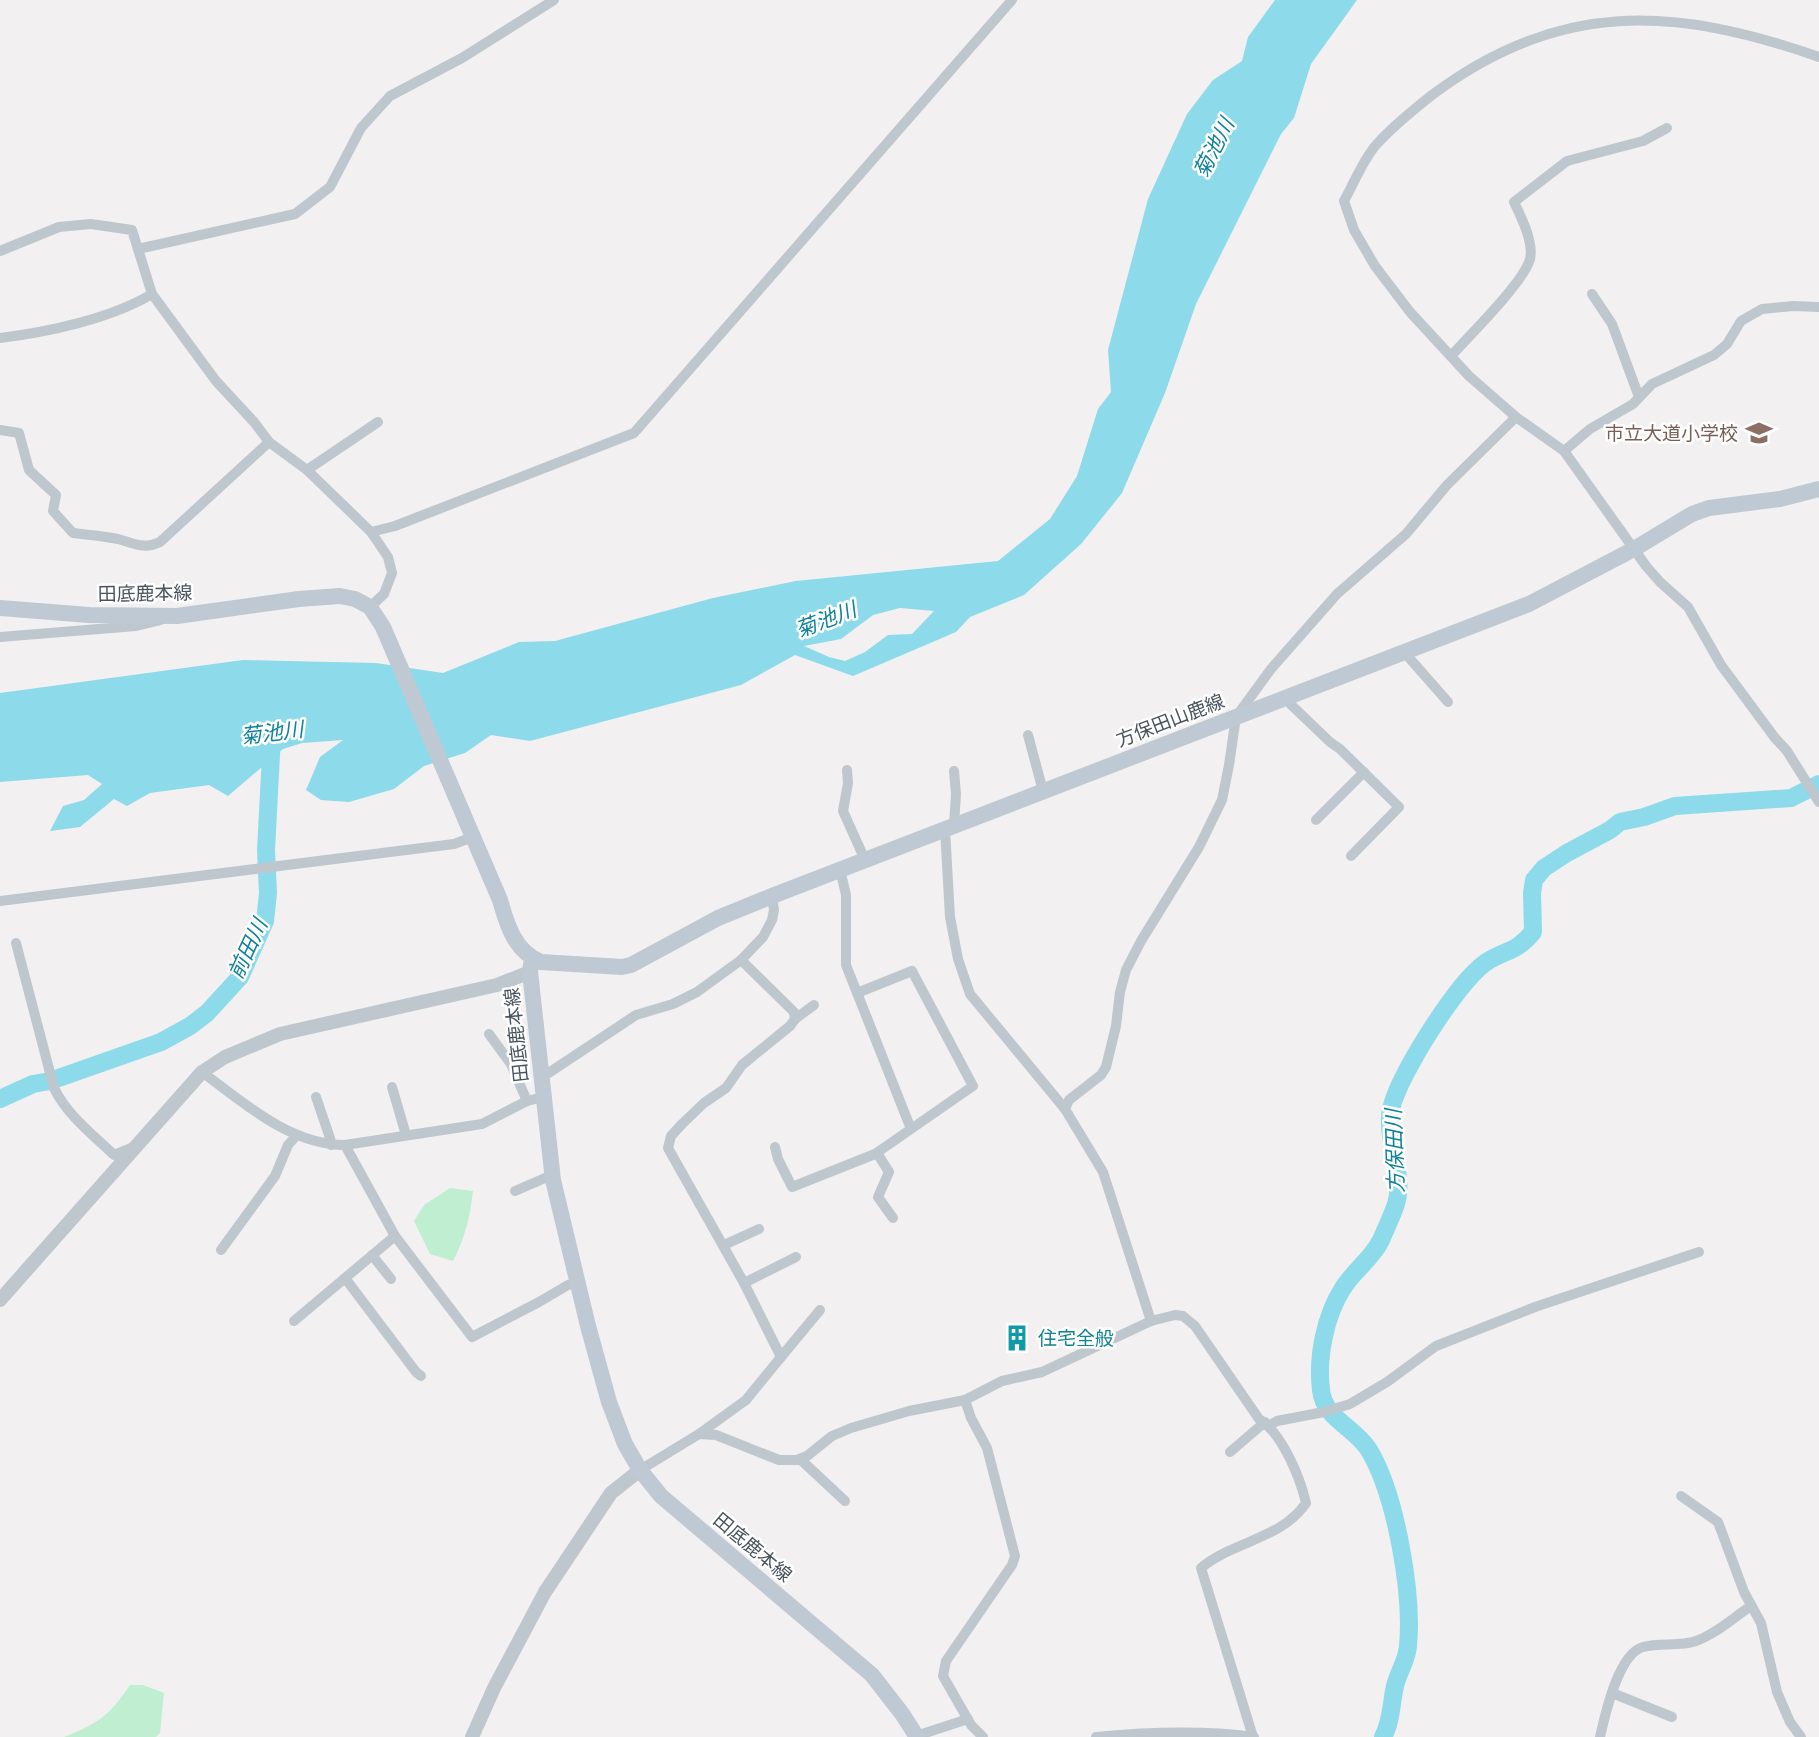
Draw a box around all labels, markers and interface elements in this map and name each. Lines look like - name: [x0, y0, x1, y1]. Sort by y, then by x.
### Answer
- water label: 菊池川: [1189, 113, 1240, 182]
- school or university icon: 市立大道小学校: [1744, 418, 1774, 448]
- place label: 市立大道小学校: [1605, 422, 1738, 445]
- street label: 田底鹿本線: [97, 581, 193, 606]
- water label: 菊池川: [792, 597, 862, 642]
- street label: 方保田山鹿線: [1113, 689, 1228, 752]
- water label: 菊池川: [239, 717, 307, 749]
- water label: 前田川: [224, 914, 273, 983]
- street label: 田底鹿本線: [500, 986, 533, 1083]
- water label: 方保田川: [1381, 1107, 1408, 1193]
- building icon: 住宅全般: [1002, 1323, 1032, 1353]
- place label: 住宅全般: [1038, 1327, 1114, 1350]
- street label: 田底鹿本線: [709, 1508, 796, 1587]

